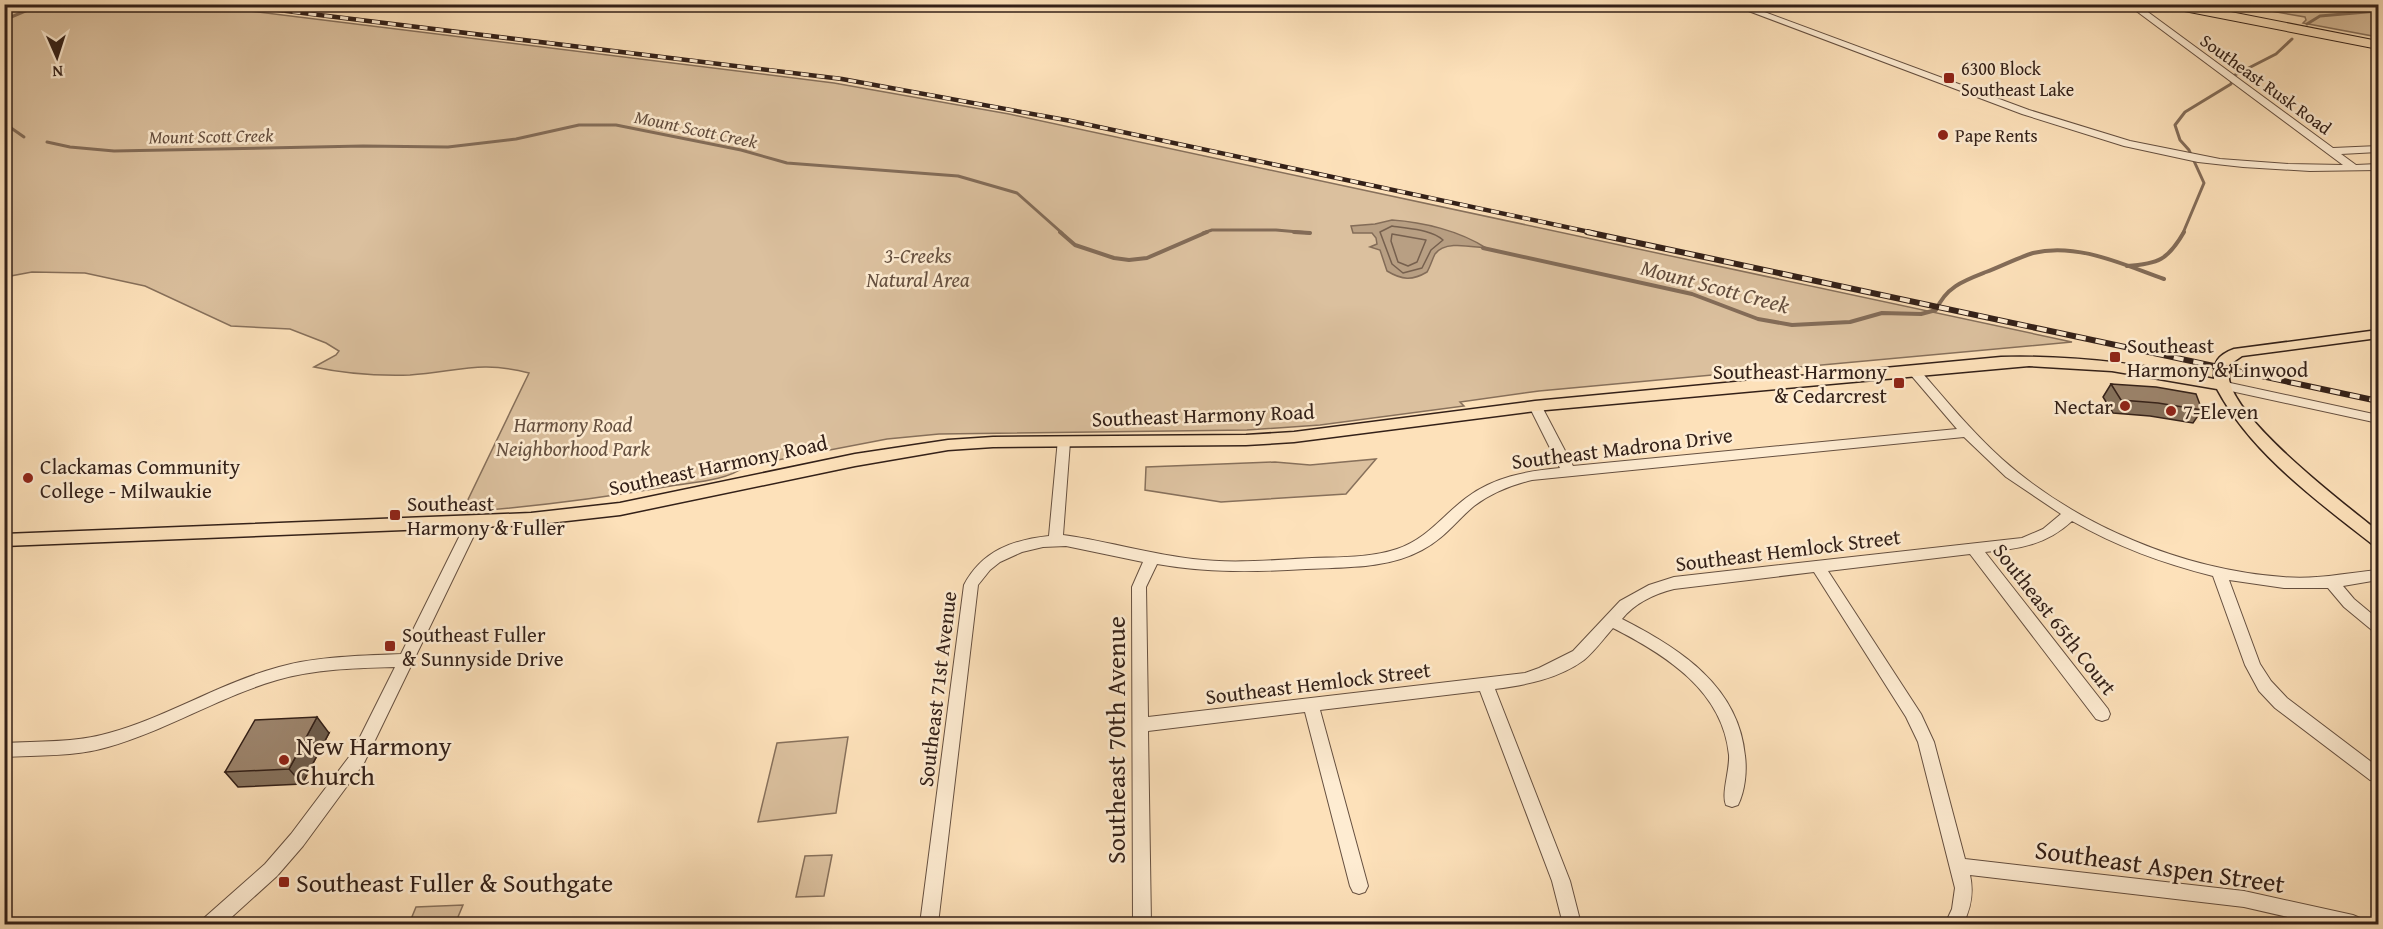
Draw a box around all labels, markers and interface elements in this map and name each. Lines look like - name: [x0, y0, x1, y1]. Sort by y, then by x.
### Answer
- north arrow: [27, 27, 87, 87]
- street label: Southeast Rusk Road: [2195, 27, 2338, 141]
- place label: 6300 Block Southeast Lake: [1961, 55, 2074, 103]
- text: N: [52, 60, 64, 84]
- marker: 6300 Block Southeast Lake: [1942, 71, 1956, 85]
- water label: Mount Scott Creek: [632, 103, 761, 155]
- water label: Mount Scott Creek: [148, 121, 274, 151]
- place label: Pape Rents: [1955, 122, 2038, 149]
- marker: Pape Rents: [1936, 128, 1950, 142]
- park label: 3-Creeks Natural Area: [865, 240, 970, 295]
- water label: Mount Scott Creek: [1637, 251, 1794, 321]
- place label: Southeast Harmony & Linwood: [2127, 330, 2309, 385]
- marker: Southeast Harmony & Linwood: [2108, 350, 2122, 364]
- place label: Southeast Harmony & Cedarcrest: [1713, 356, 1888, 411]
- marker: Southeast Harmony & Cedarcrest: [1892, 376, 1906, 390]
- place label: Nectar: [2054, 391, 2113, 422]
- street label: Southeast Harmony Road: [1091, 396, 1316, 434]
- place label: 7-Eleven: [2183, 396, 2259, 427]
- marker: Nectar: [2118, 399, 2132, 413]
- marker: 7-Eleven: [2164, 404, 2178, 418]
- park label: Harmony Road Neighborhood Park: [495, 409, 650, 464]
- street label: Southeast Madrona Drive: [1510, 419, 1734, 477]
- street label: Southeast Harmony Road: [606, 427, 831, 503]
- place label: Clackamas Community College - Milwaukie: [40, 451, 241, 506]
- marker: Clackamas Community College - Milwaukie: [21, 471, 35, 485]
- place label: Southeast Harmony & Fuller: [407, 488, 565, 543]
- marker: Southeast Harmony & Fuller: [388, 508, 402, 522]
- street label: Southeast Hemlock Street: [1674, 521, 1903, 579]
- street label: Southeast 65th Court: [1986, 536, 2125, 702]
- street label: Southeast 71st Avenue: [910, 589, 964, 789]
- street label: Southeast 70th Avenue: [1096, 616, 1135, 864]
- place label: Southeast Fuller & Sunnyside Drive: [402, 619, 564, 674]
- marker: Southeast Fuller & Sunnyside Drive: [383, 639, 397, 653]
- street label: Southeast Hemlock Street: [1204, 654, 1433, 712]
- place label: New Harmony Church: [296, 726, 452, 795]
- marker: New Harmony Church: [277, 753, 291, 767]
- street label: Southeast Aspen Street: [2033, 829, 2287, 903]
- place label: Southeast Fuller & Southgate: [296, 863, 613, 902]
- marker: Southeast Fuller & Southgate: [277, 875, 291, 889]

